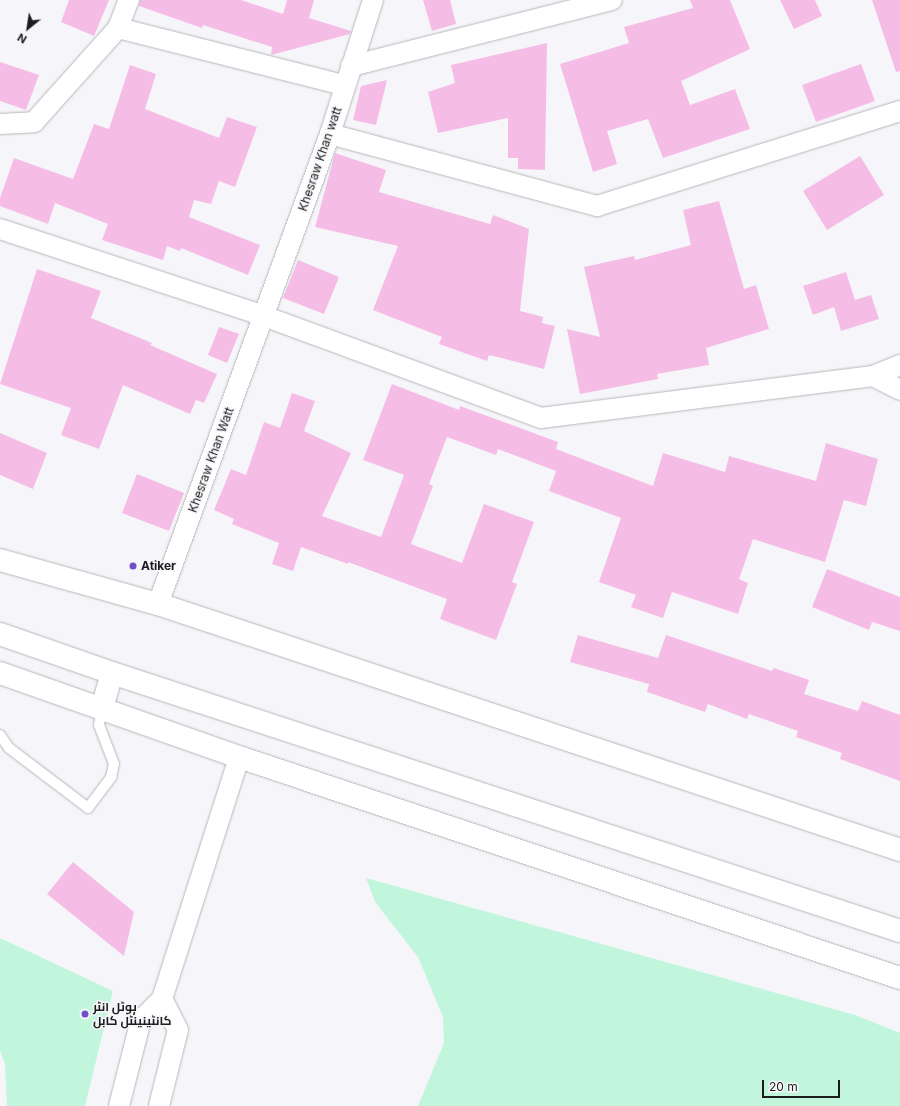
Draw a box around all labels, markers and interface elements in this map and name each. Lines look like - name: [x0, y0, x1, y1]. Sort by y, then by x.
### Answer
- north arrow: [8, 8, 48, 48]
- text: N: [15, 30, 29, 47]
- street label: Khesraw Khan watt: [295, 105, 345, 213]
- street label: Khesraw Khan Watt: [185, 405, 237, 515]
- place label: Atiker: [141, 559, 176, 573]
- marker: Atiker: [128, 561, 138, 571]
- place label: ہوٹل انٹر کانٹینینٹل کابل: [93, 1000, 171, 1028]
- marker: ہوٹل انٹر کانٹینینٹل کابل: [80, 1009, 90, 1019]
- scale bar: [764, 1072, 842, 1098]
- text: 20 m: [769, 1079, 798, 1094]

